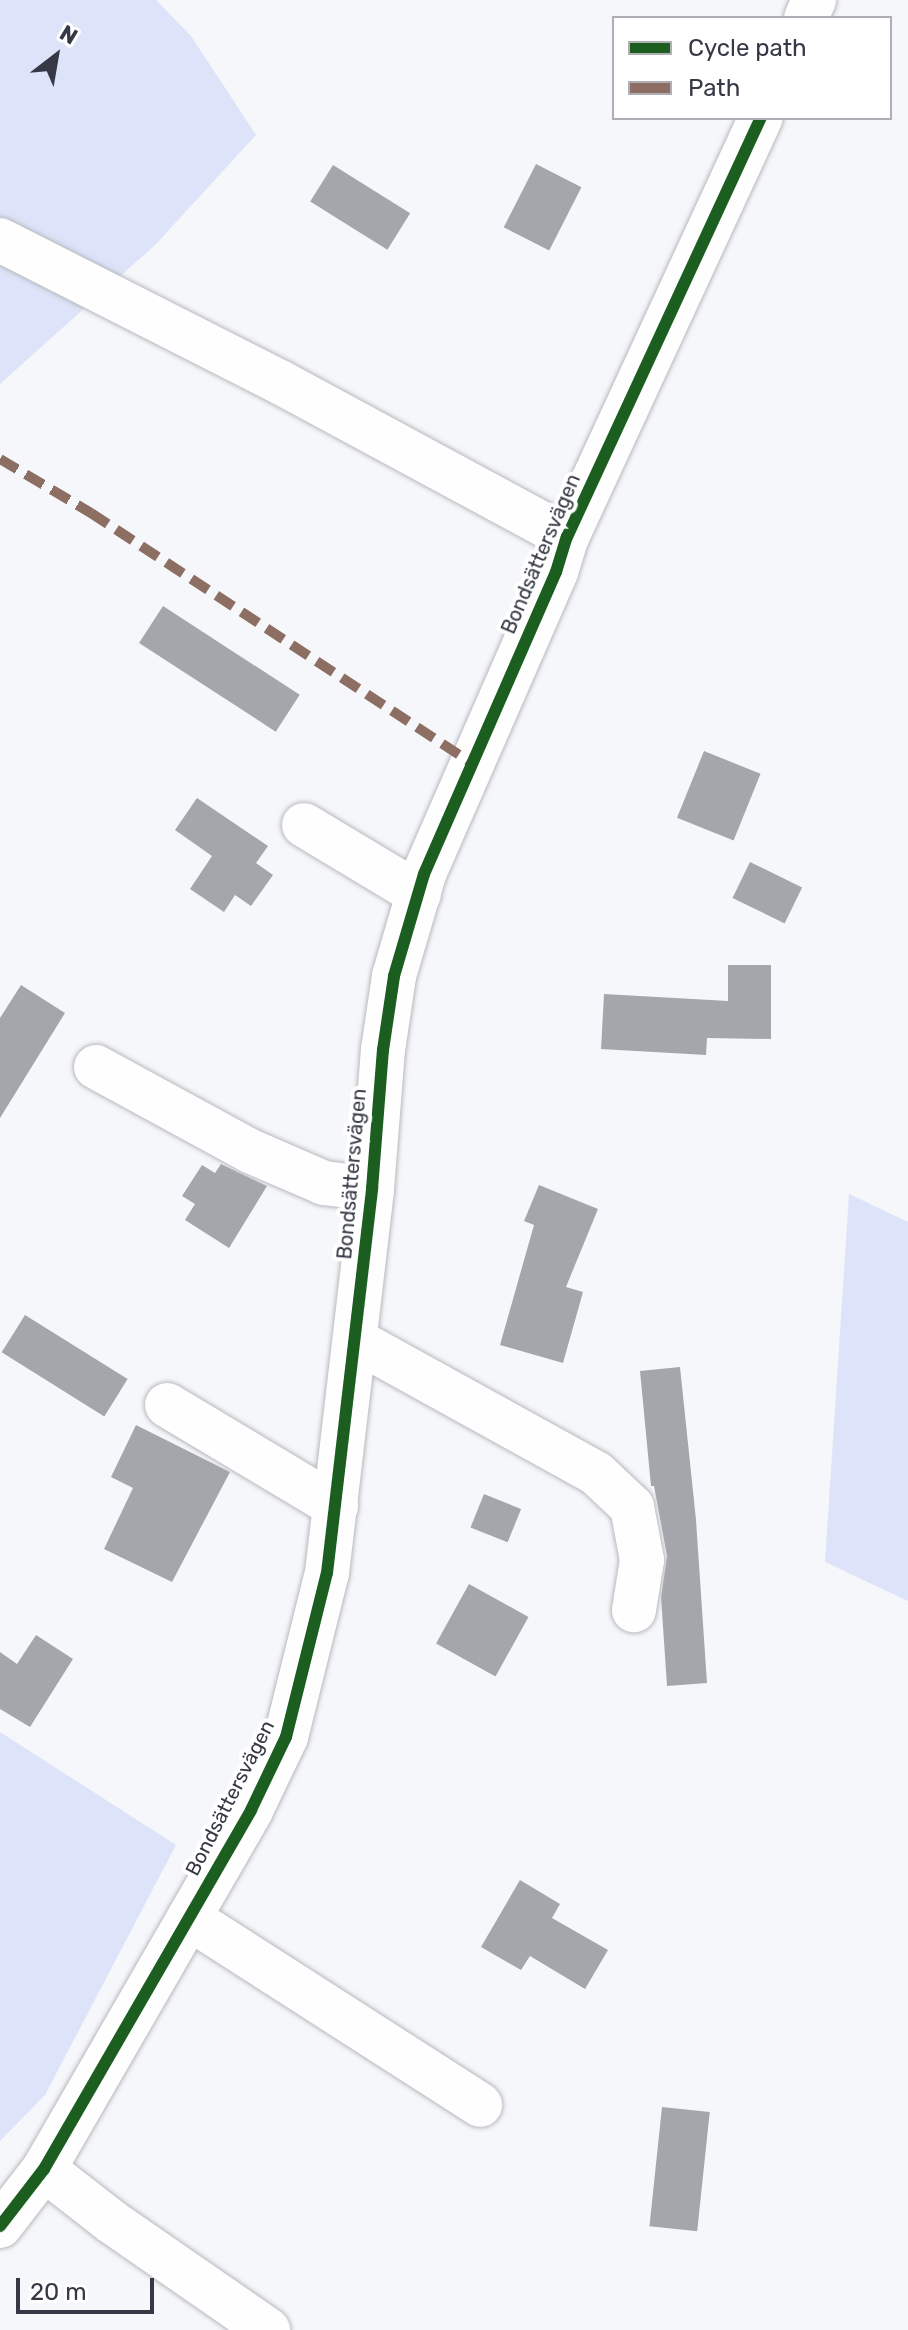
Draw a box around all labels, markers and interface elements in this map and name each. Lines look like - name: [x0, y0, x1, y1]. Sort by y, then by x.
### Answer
- north arrow: [16, 16, 96, 96]
- legend: [612, 16, 892, 120]
- text: N: [55, 19, 82, 51]
- text: Cycle path: [688, 34, 807, 62]
- text: Path: [688, 74, 740, 102]
- street label: Bondsättersvägen: [496, 470, 586, 638]
- street label: Bondsättersvägen: [333, 1088, 371, 1260]
- street label: Bondsättersvägen: [180, 1716, 280, 1880]
- scale bar: [20, 2262, 158, 2312]
- text: 20 m: [30, 2278, 87, 2306]

